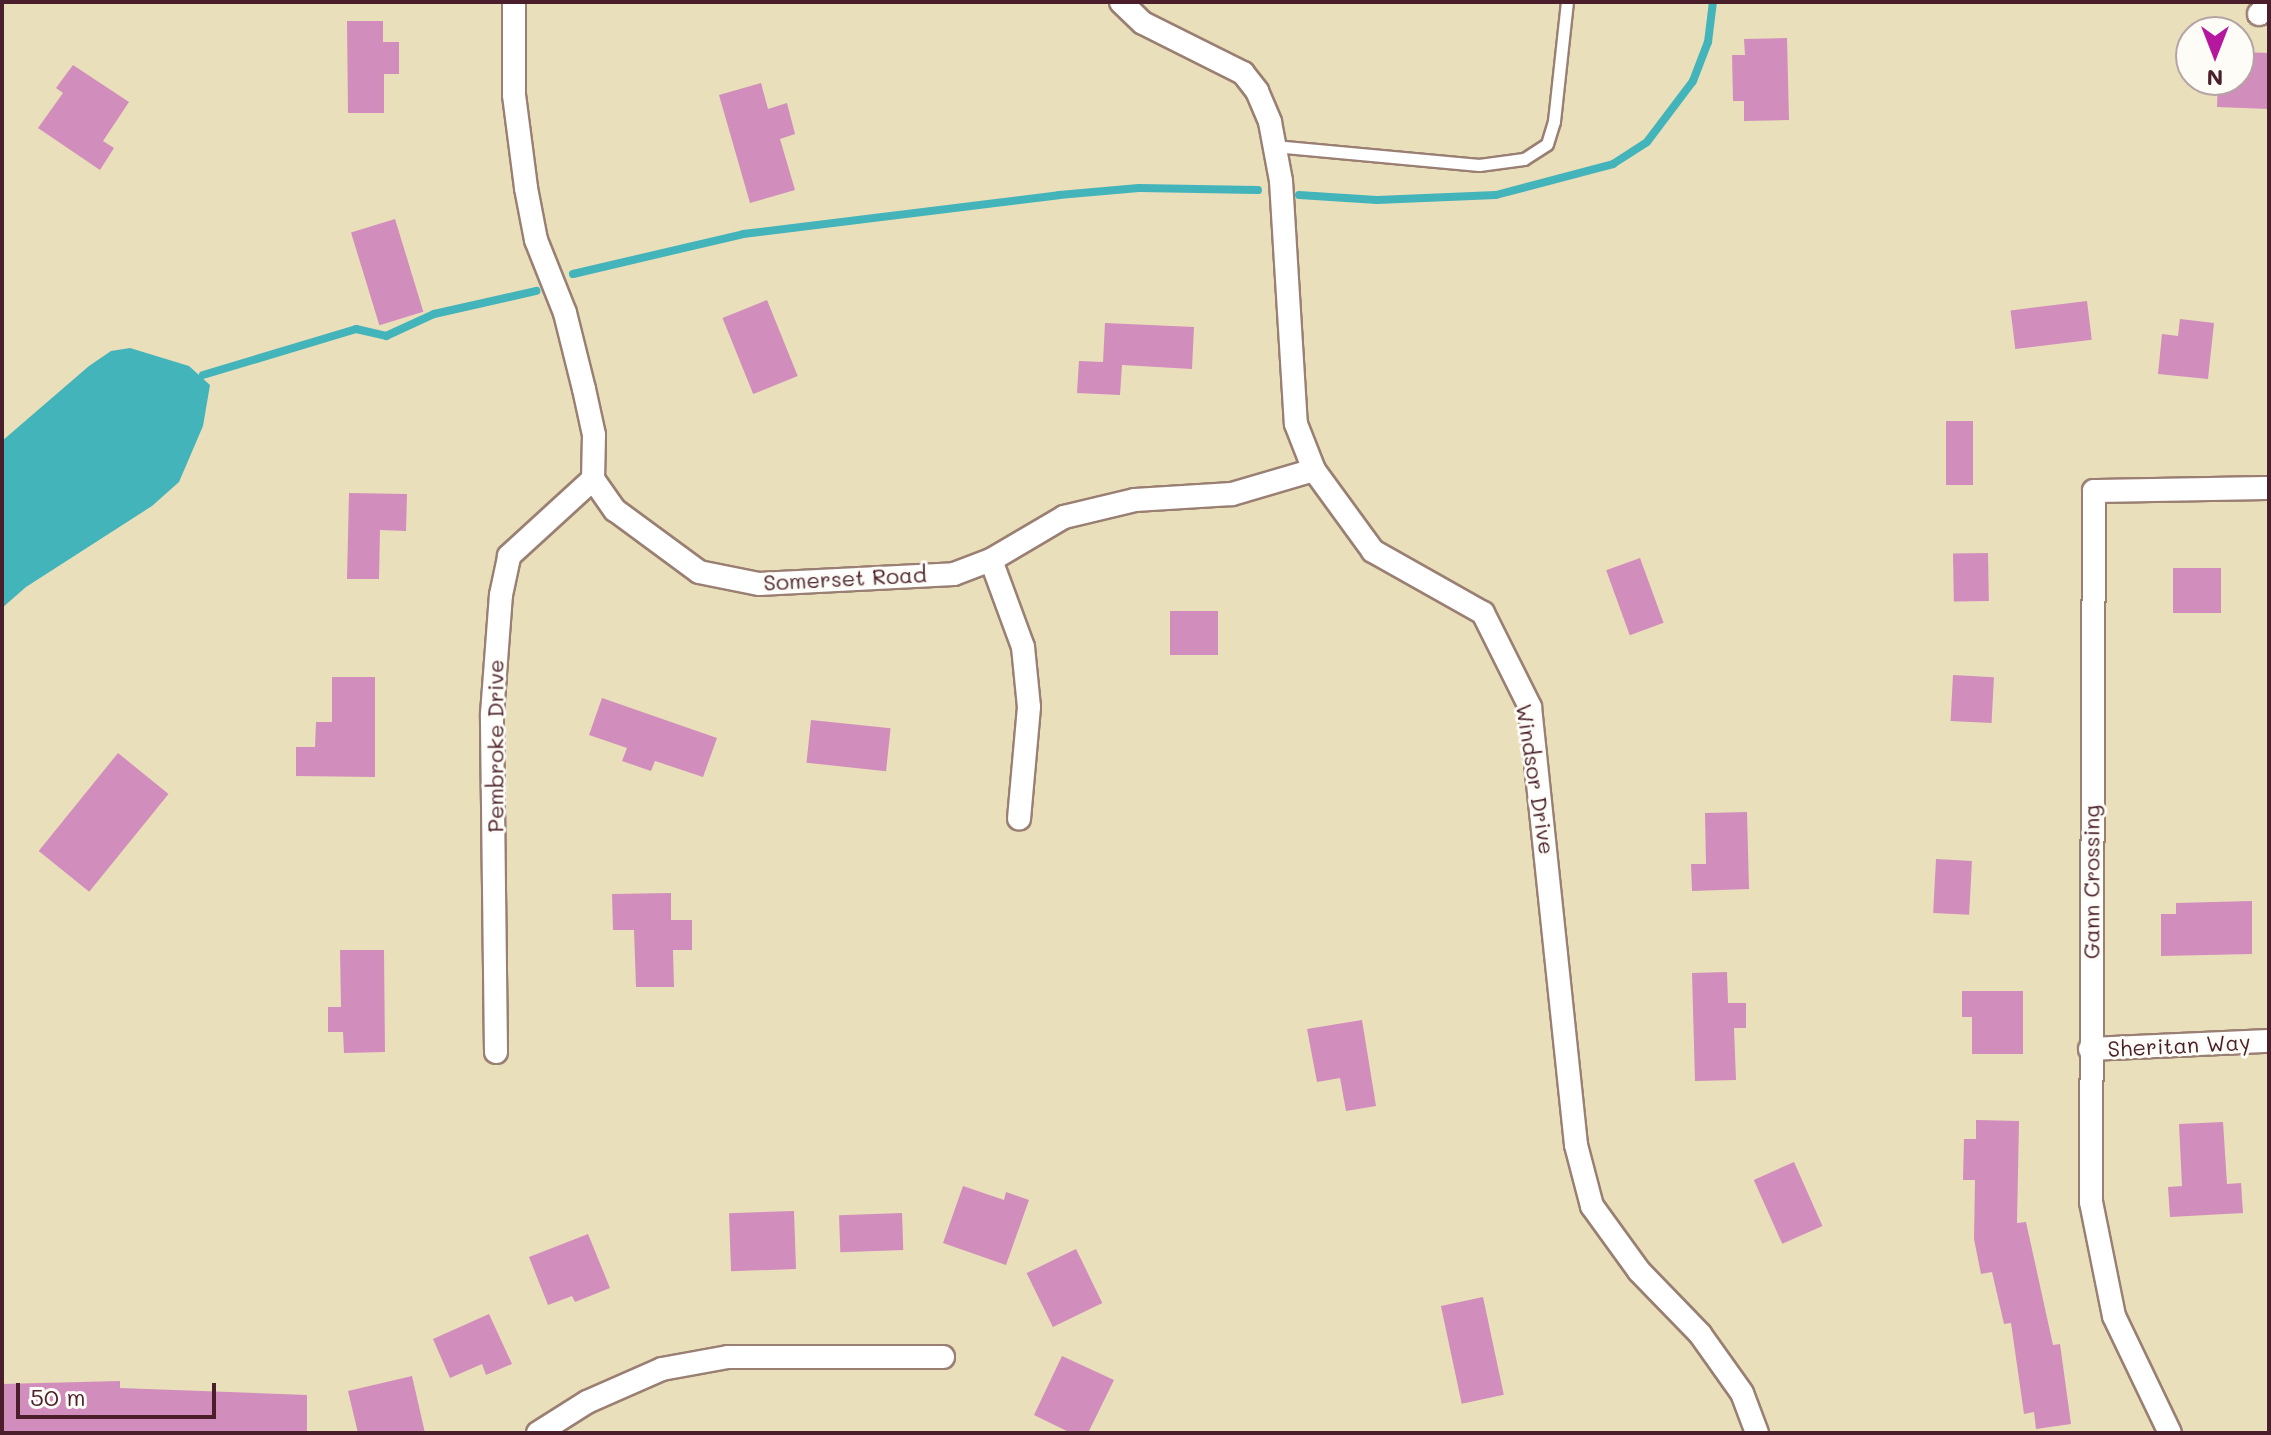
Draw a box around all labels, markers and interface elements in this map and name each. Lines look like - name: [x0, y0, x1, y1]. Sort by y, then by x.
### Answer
- north arrow: [2175, 16, 2255, 96]
- text: N: [2207, 64, 2223, 93]
- street label: Somerset Road: [763, 561, 927, 595]
- street label: Pembroke Drive: [482, 659, 508, 833]
- street label: Windsor Drive: [1511, 702, 1561, 856]
- street label: Gann Crossing: [2078, 805, 2104, 959]
- street label: Sheritan Way: [2107, 1028, 2251, 1062]
- scale bar: [20, 1367, 220, 1417]
- text: 50 m: [30, 1381, 86, 1412]

